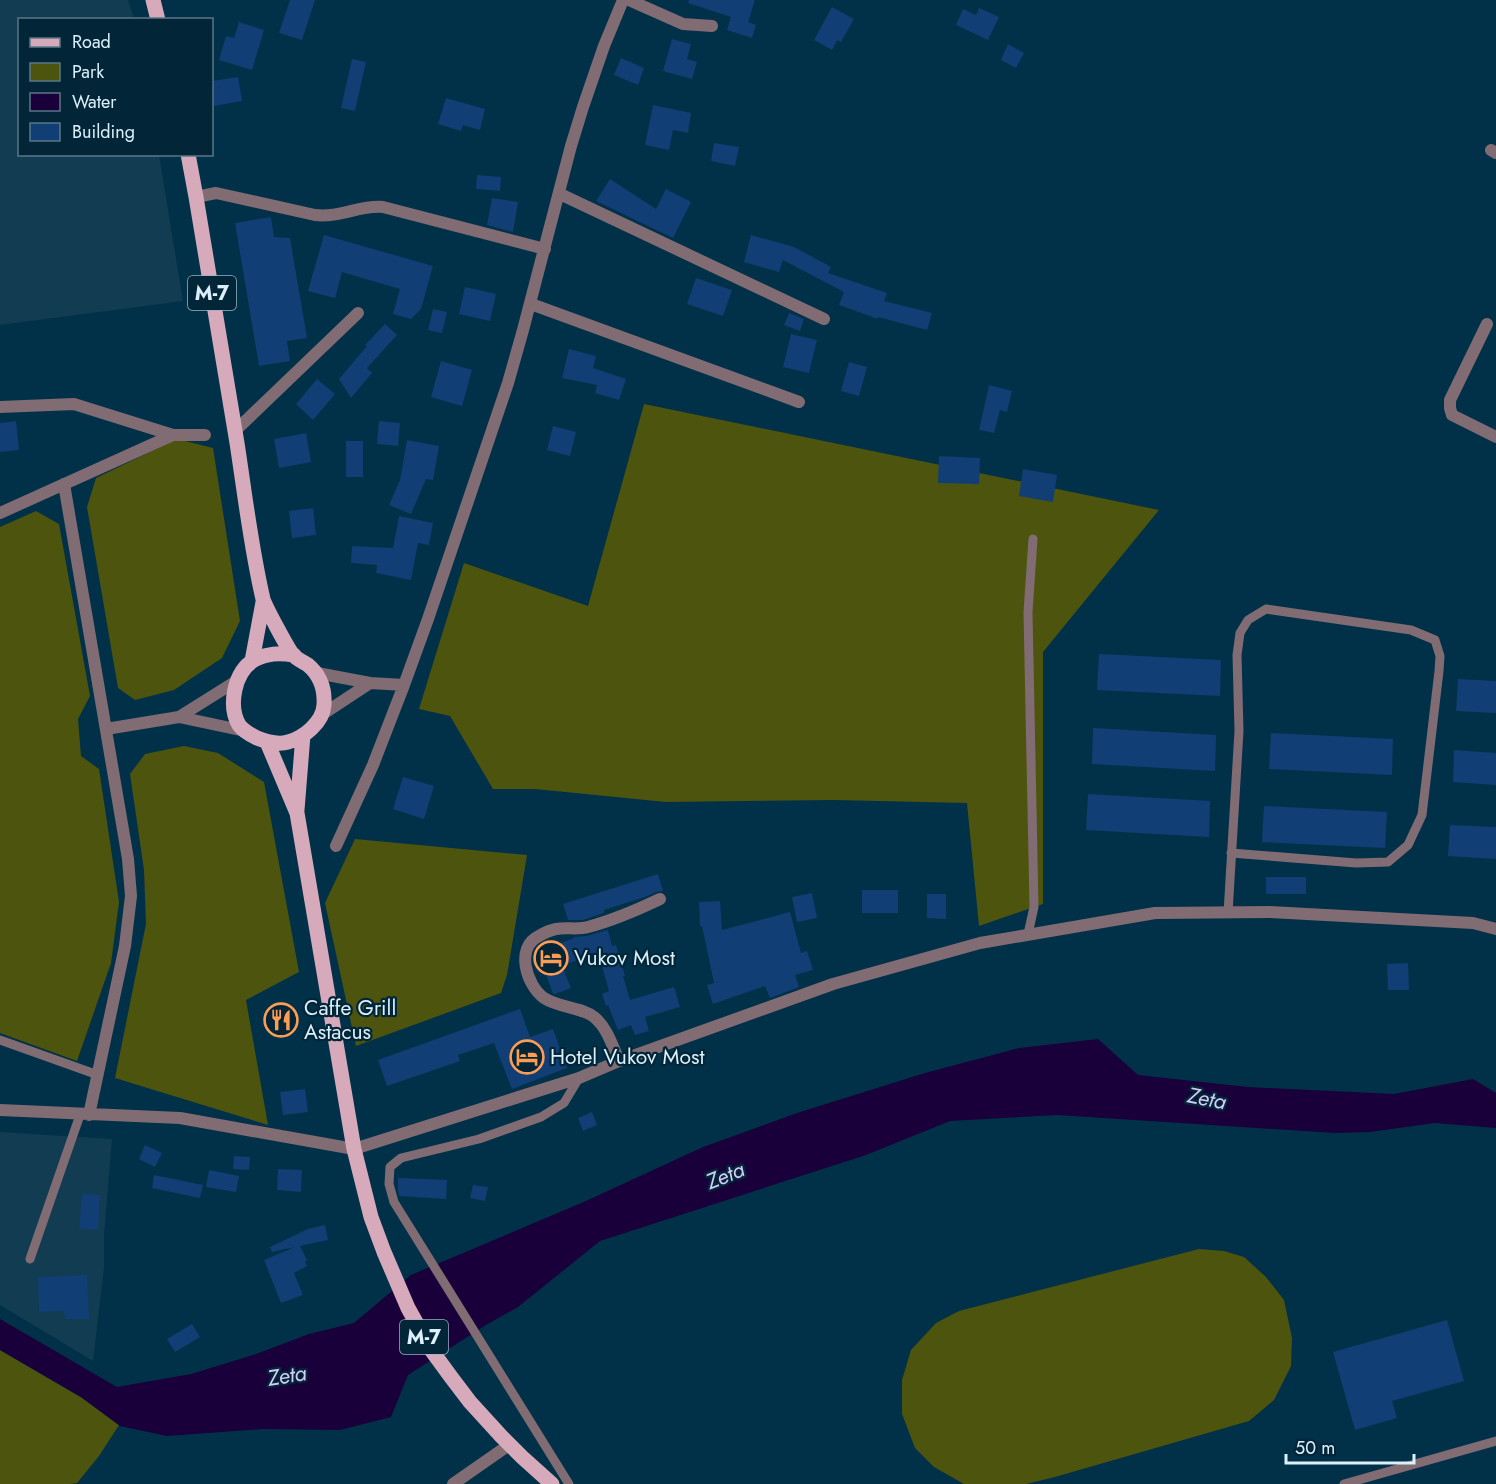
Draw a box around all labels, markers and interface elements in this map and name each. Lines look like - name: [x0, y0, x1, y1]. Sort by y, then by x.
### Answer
- legend: [18, 18, 213, 156]
- text: Road: [72, 29, 111, 55]
- text: Park: [72, 59, 104, 85]
- text: Water: [72, 89, 117, 115]
- text: Building: [72, 119, 135, 145]
- road number: M-7: [188, 276, 236, 310]
- hotel icon: Vukov Most: [533, 940, 569, 976]
- place label: Vukov Most: [574, 943, 675, 973]
- place label: Caffe Grill Astacus: [304, 993, 396, 1047]
- restaurant icon: Caffe Grill Astacus: [263, 1002, 299, 1038]
- hotel icon: Hotel Vukov Most: [509, 1039, 545, 1075]
- place label: Hotel Vukov Most: [550, 1042, 704, 1072]
- water label: Zeta: [1184, 1078, 1229, 1117]
- water label: Zeta: [700, 1153, 749, 1198]
- road number: M-7: [400, 1320, 448, 1354]
- water label: Zeta: [264, 1356, 309, 1394]
- scale bar: [1286, 1427, 1414, 1465]
- text: 50 m: [1295, 1435, 1335, 1461]

